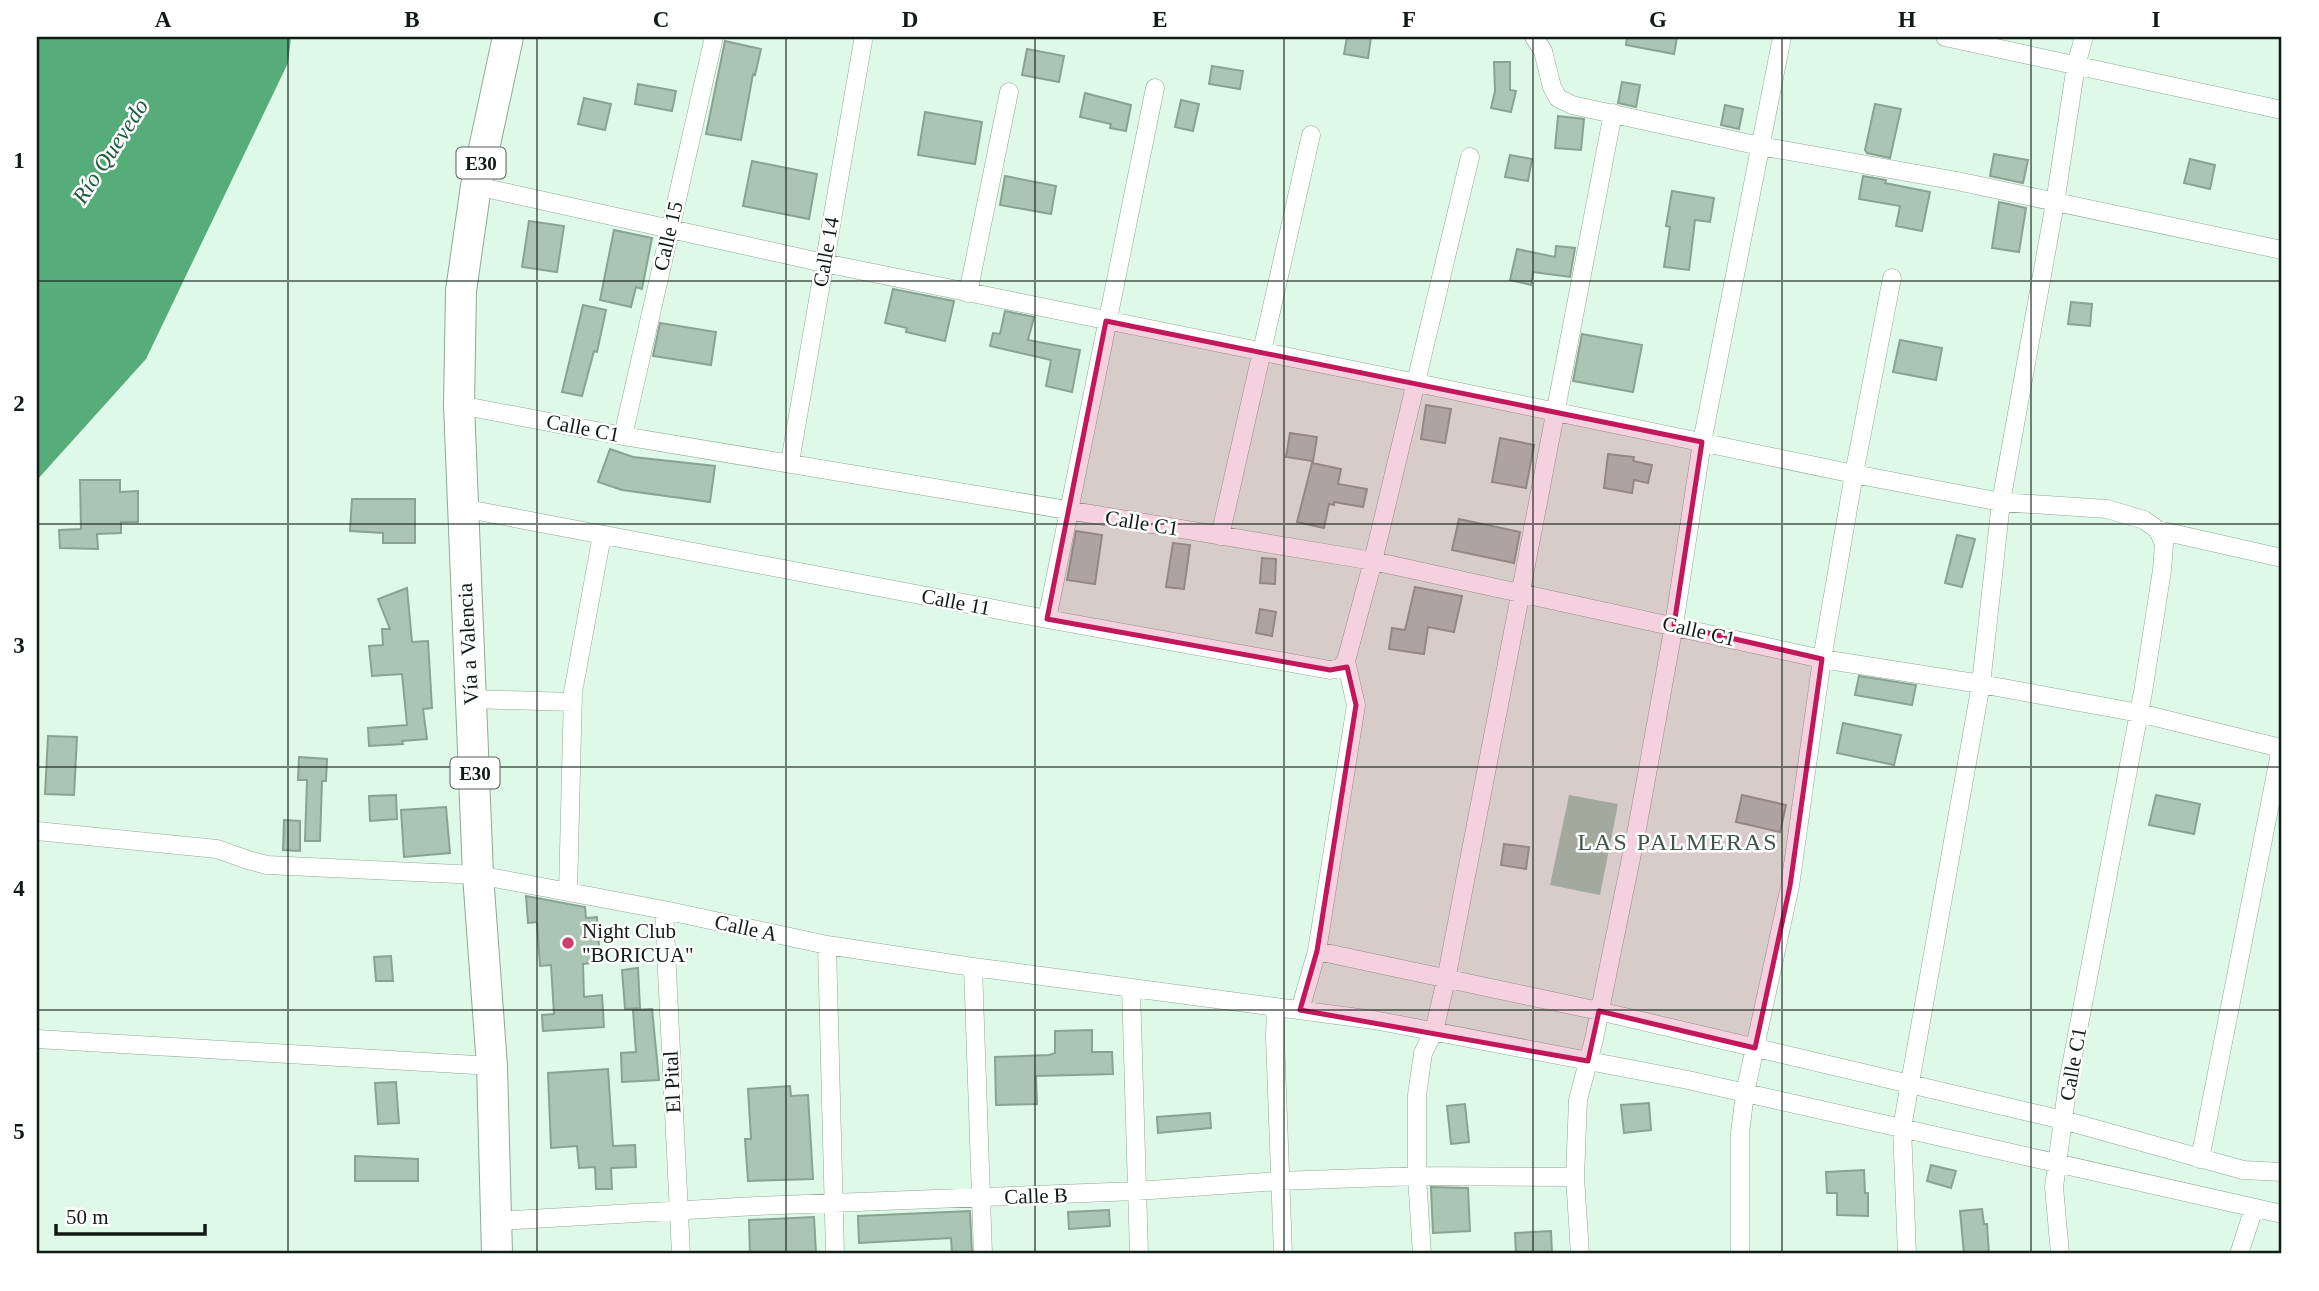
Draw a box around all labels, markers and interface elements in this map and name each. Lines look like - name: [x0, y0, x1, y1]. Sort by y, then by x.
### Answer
- text: A: [155, 7, 172, 32]
- text: B: [404, 7, 420, 32]
- text: C: [653, 7, 669, 32]
- text: D: [902, 7, 918, 32]
- text: E: [1152, 7, 1168, 32]
- text: F: [1402, 7, 1416, 32]
- text: G: [1649, 7, 1667, 32]
- text: H: [1898, 7, 1916, 32]
- text: I: [2152, 7, 2161, 32]
- water label: Río Quevedo: [67, 94, 153, 209]
- text: 1: [13, 148, 25, 173]
- road number: E30: [456, 148, 505, 178]
- street label: Calle 15: [648, 199, 688, 273]
- street label: Calle 14: [808, 215, 844, 289]
- text: 2: [13, 391, 25, 416]
- street label: Calle C1: [544, 409, 622, 447]
- street label: Calle C1: [1104, 505, 1180, 541]
- street label: Vía a Valencia: [453, 582, 483, 706]
- street label: Calle 11: [919, 584, 993, 620]
- street label: Calle C1: [1660, 611, 1738, 651]
- text: 3: [13, 633, 25, 658]
- road number: E30: [450, 758, 500, 788]
- district label: LAS PALMERAS: [1577, 829, 1779, 855]
- text: 4: [13, 876, 25, 901]
- street label: Calle A: [712, 910, 780, 947]
- place label: Night Club "BORICUA": [582, 919, 694, 967]
- marker: Night Club "BORICUA": [560, 935, 576, 951]
- street label: Calle C1: [2055, 1025, 2091, 1103]
- street label: El Pital: [658, 1050, 686, 1114]
- text: 5: [13, 1119, 25, 1144]
- street label: Calle B: [1004, 1183, 1068, 1209]
- scale bar: [56, 1193, 205, 1237]
- text: 50 m: [66, 1205, 109, 1229]

